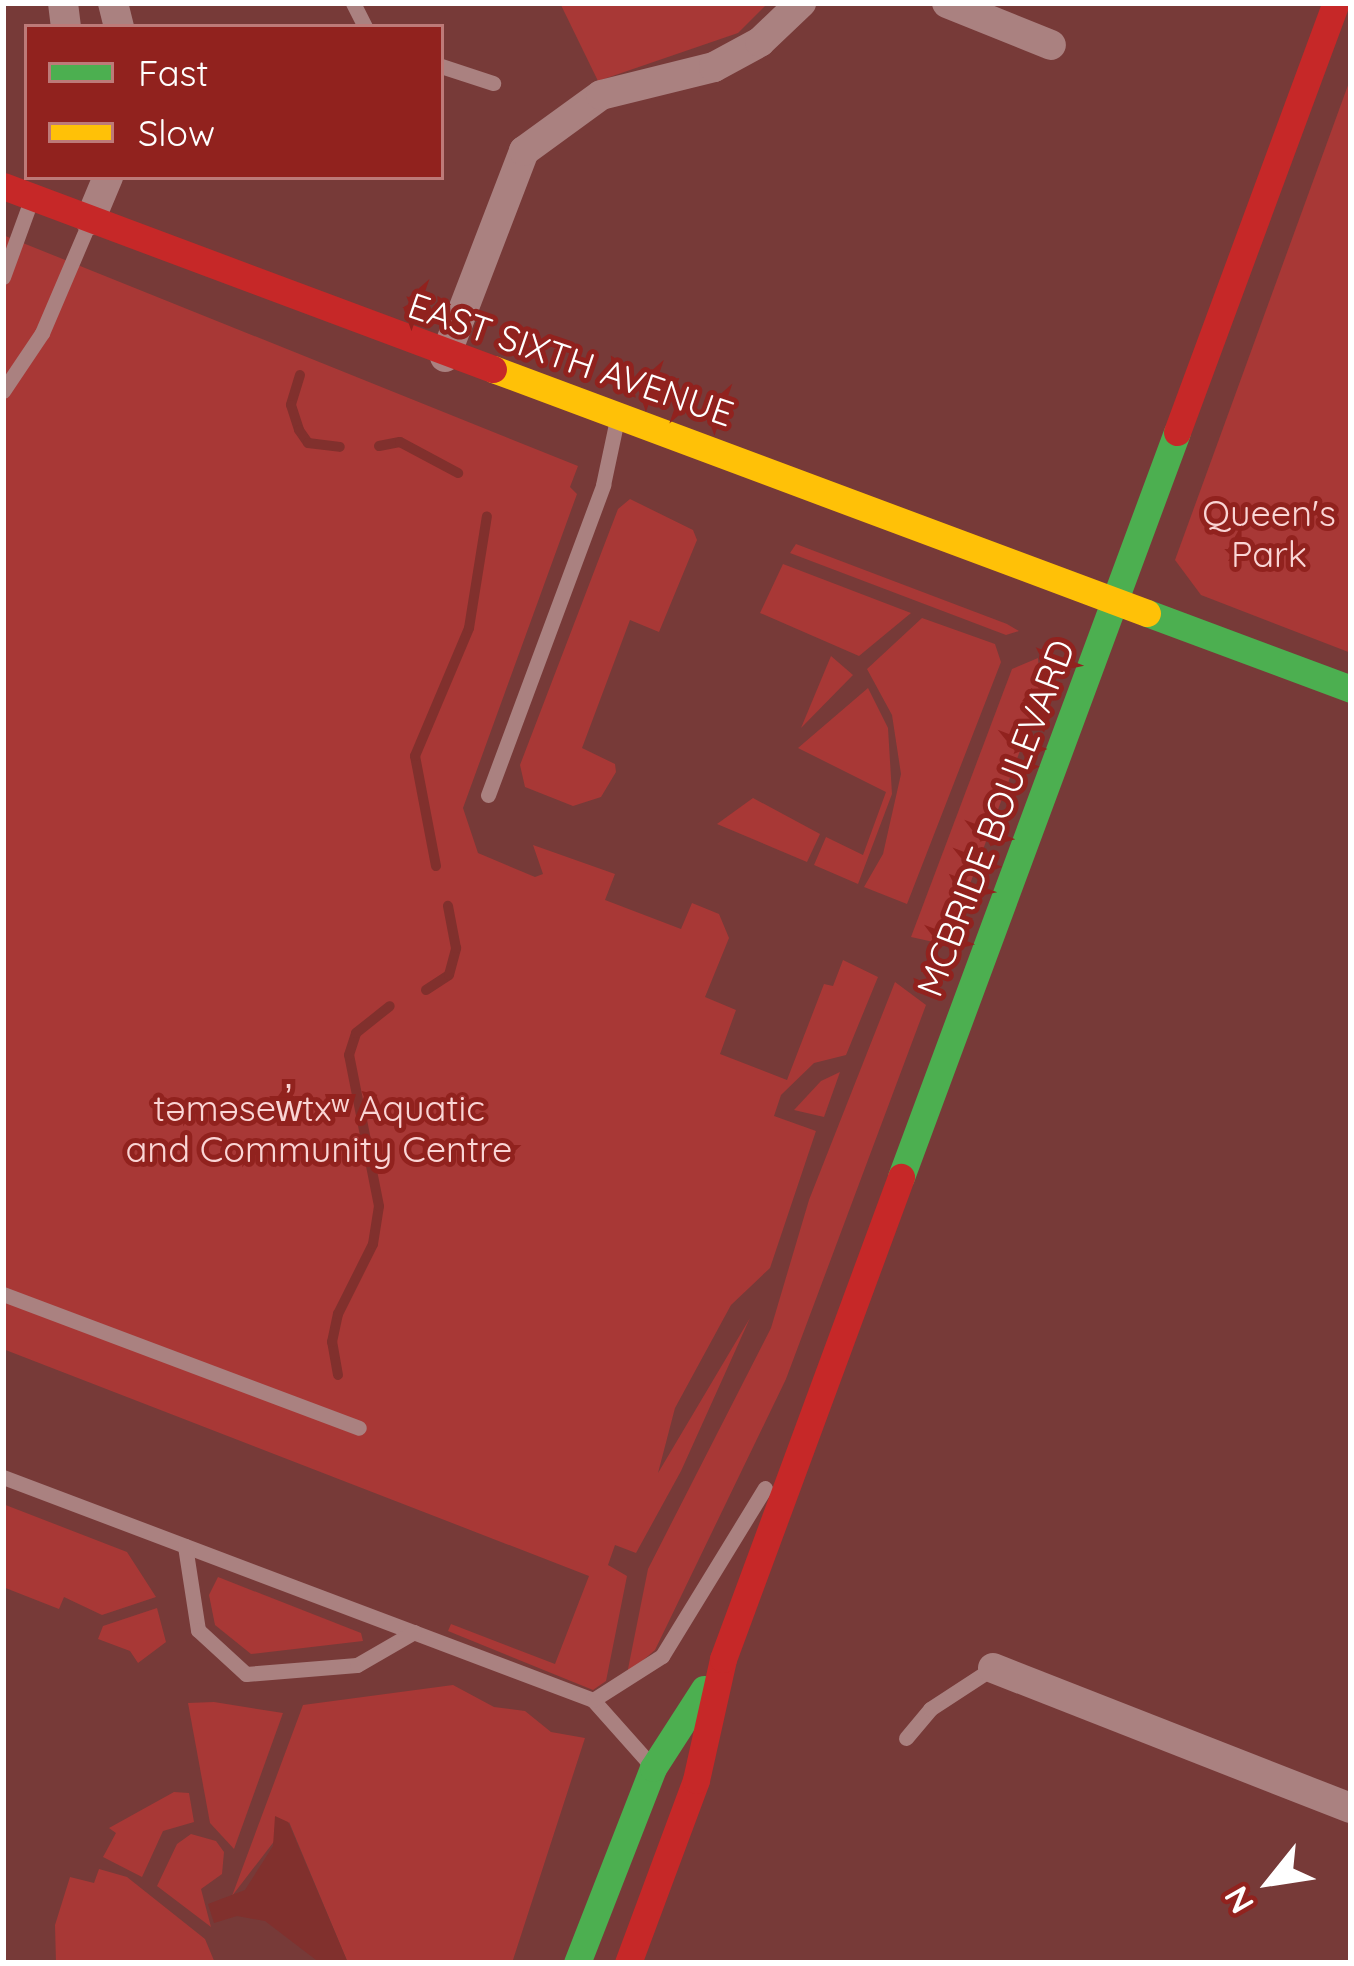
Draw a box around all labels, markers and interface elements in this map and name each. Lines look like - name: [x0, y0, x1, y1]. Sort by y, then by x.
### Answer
- legend: [24, 24, 444, 180]
- text: Fast: [138, 50, 209, 95]
- text: Slow: [138, 110, 215, 155]
- street label: EAST SIXTH AVENUE: [403, 283, 739, 435]
- park label: Queen's Park: [1202, 490, 1336, 575]
- street label: MCBRIDE BOULEVARD: [907, 634, 1083, 1002]
- park label: təməsew̓txʷ Aquatic and Community Centre: [126, 1085, 512, 1170]
- north arrow: [1210, 1822, 1330, 1942]
- text: N: [1215, 1879, 1262, 1921]

